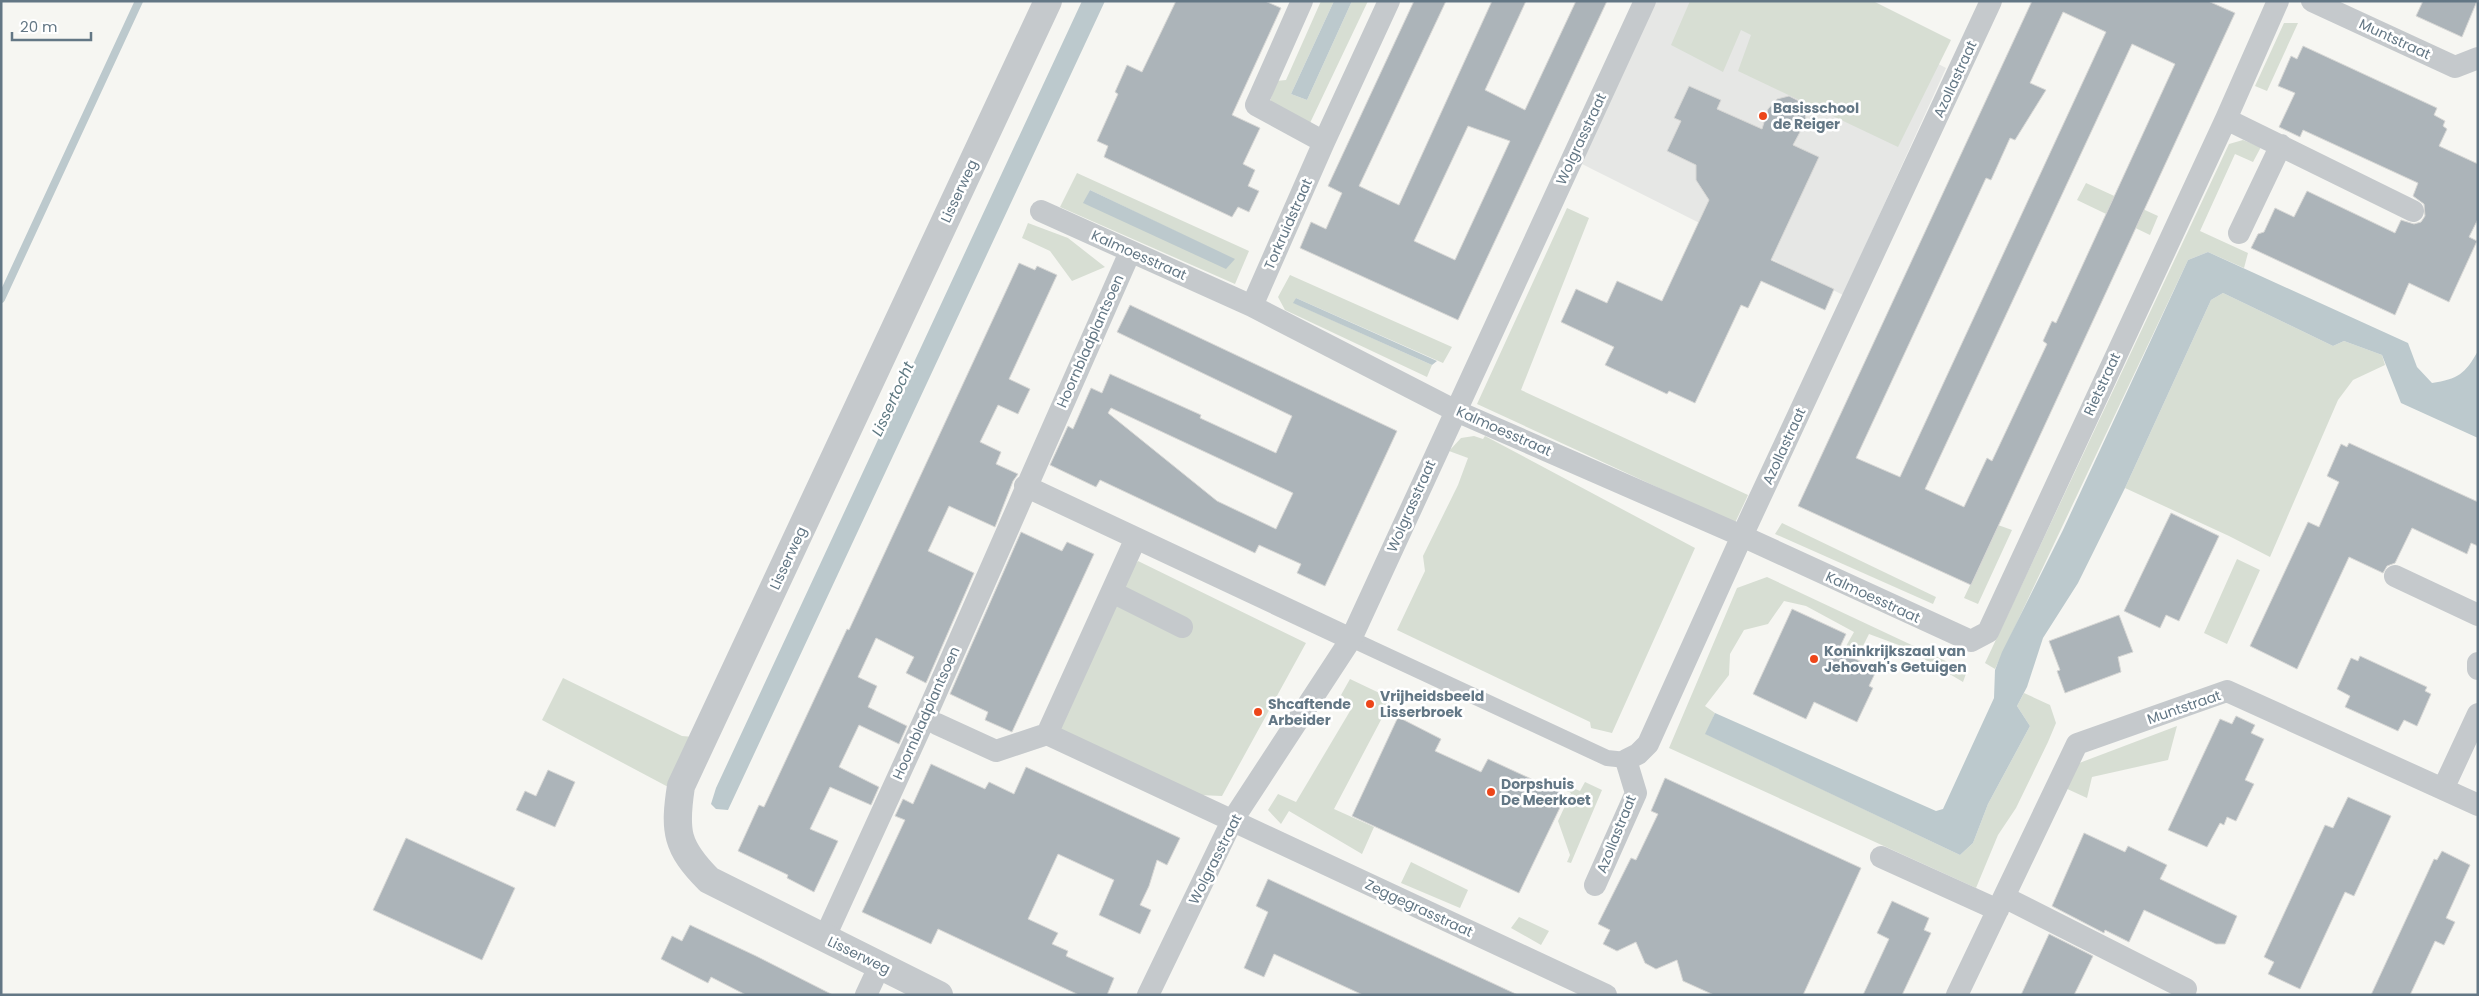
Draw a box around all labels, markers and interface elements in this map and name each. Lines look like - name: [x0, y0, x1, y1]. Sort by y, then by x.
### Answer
- scale bar: [12, 10, 91, 42]
- street label: Muntstraat: [2356, 14, 2434, 64]
- text: 20 m: [20, 16, 58, 37]
- street label: Azollastraat: [1928, 37, 1982, 121]
- street label: Wolgrasstraat: [1551, 90, 1611, 188]
- place label: Basisschool de Reiger: [1773, 98, 1859, 134]
- marker: Basisschool de Reiger: [1757, 110, 1769, 122]
- street label: Lisserweg: [936, 156, 982, 226]
- street label: Torkruidstraat: [1259, 175, 1317, 273]
- street label: Kalmoesstraat: [1088, 225, 1190, 285]
- street label: Hoornbladplantsoen: [1052, 271, 1128, 411]
- street label: Rietstraat: [2079, 349, 2125, 419]
- water label: Lissertocht: [866, 358, 919, 439]
- street label: Kalmoesstraat: [1453, 401, 1555, 461]
- street label: Azollastraat: [1757, 404, 1811, 488]
- street label: Wolgrasstraat: [1382, 457, 1440, 555]
- street label: Lisserweg: [765, 523, 811, 593]
- street label: Kalmoesstraat: [1822, 566, 1924, 628]
- place label: Koninkrijkszaal van Jehovah's Getuigen: [1824, 641, 1967, 677]
- street label: Hoornbladplantsoen: [888, 643, 964, 783]
- marker: Koninkrijkszaal van Jehovah's Getuigen: [1808, 653, 1820, 665]
- street label: Muntstraat: [2144, 685, 2224, 729]
- place label: Vrijheidsbeeld Lisserbroek: [1380, 686, 1484, 722]
- place label: Shcaftende Arbeider: [1268, 694, 1351, 730]
- marker: Vrijheidsbeeld Lisserbroek: [1364, 698, 1376, 710]
- marker: Shcaftende Arbeider: [1252, 706, 1264, 718]
- place label: Dorpshuis De Meerkoet: [1501, 774, 1591, 810]
- marker: Dorpshuis De Meerkoet: [1485, 786, 1497, 798]
- street label: Azollastraat: [1591, 792, 1641, 876]
- street label: Wolgrasstraat: [1184, 810, 1246, 908]
- street label: Zeggegrasstraat: [1362, 874, 1476, 942]
- street label: Lisserweg: [824, 931, 894, 979]

